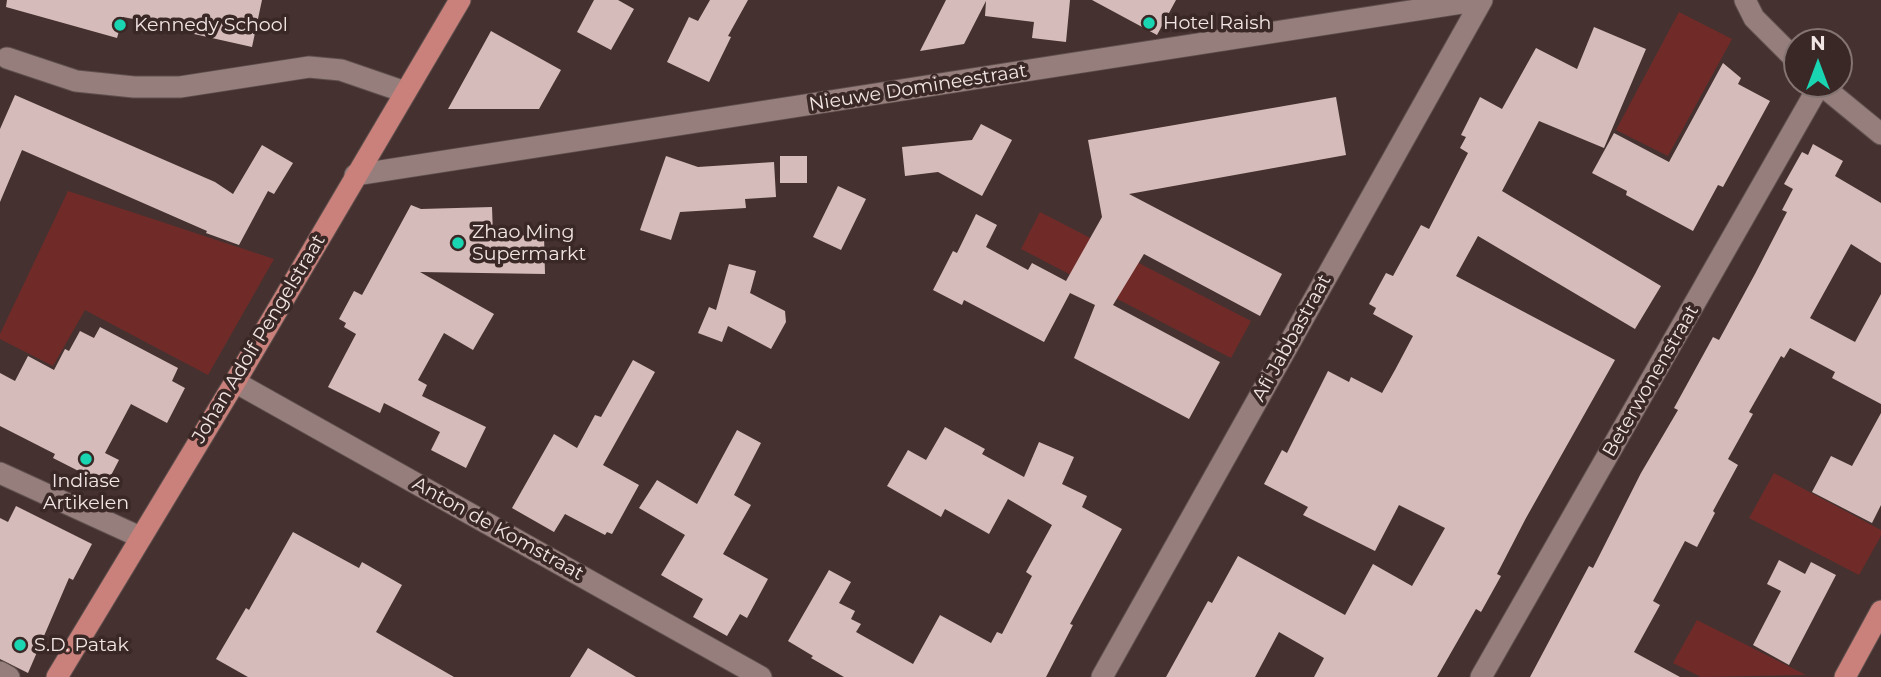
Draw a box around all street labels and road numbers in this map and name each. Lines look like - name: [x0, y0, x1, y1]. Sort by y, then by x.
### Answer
- street label: Nieuwe Domineestraat: [807, 60, 1029, 116]
- street label: Johan Adolf Pengelstraat: [188, 231, 330, 447]
- street label: Afi Jabbastraat: [1248, 271, 1336, 405]
- street label: Beterwonenstraat: [1598, 301, 1704, 461]
- street label: Anton de Komstraat: [409, 472, 587, 586]

